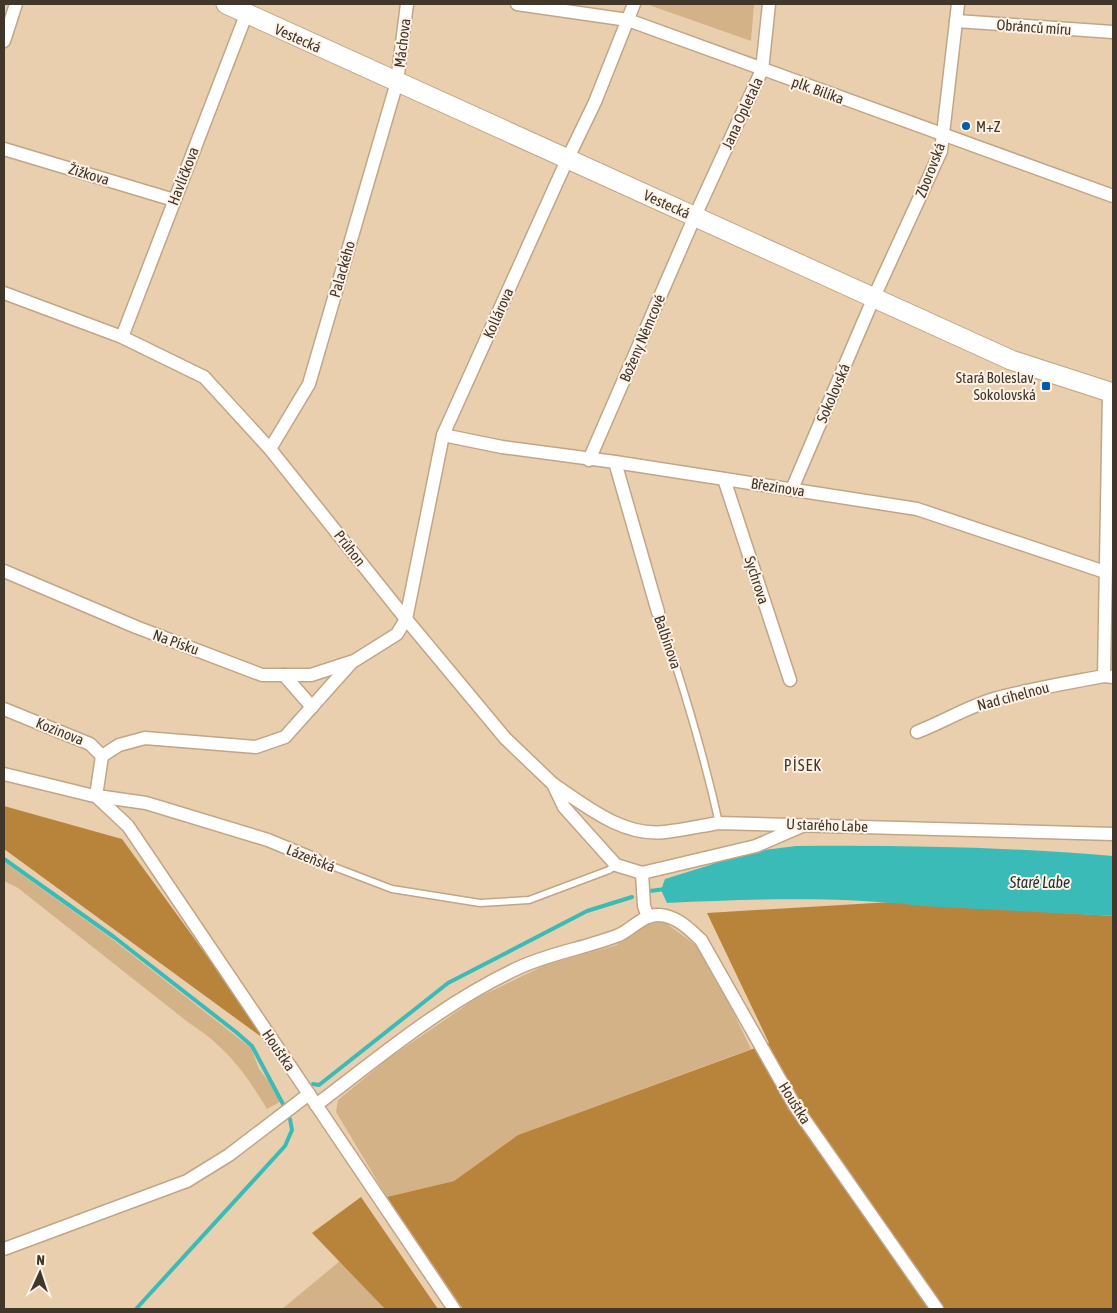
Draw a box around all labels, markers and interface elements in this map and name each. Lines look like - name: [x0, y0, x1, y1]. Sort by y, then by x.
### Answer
- street label: Obránců míru: [996, 16, 1072, 38]
- street label: Máchova: [391, 17, 413, 69]
- street label: Vestecká: [272, 20, 324, 56]
- street label: plk. Bilíka: [790, 73, 846, 107]
- street label: Jana Opletala: [718, 75, 766, 151]
- place label: M+Z: [976, 118, 1001, 135]
- marker: M+Z: [960, 120, 972, 132]
- street label: Zborovská: [912, 140, 948, 200]
- street label: Havlíčkova: [164, 144, 202, 208]
- street label: Žižkova: [67, 160, 111, 188]
- street label: Vestecká: [641, 186, 693, 222]
- street label: Palackého: [326, 239, 358, 299]
- street label: Kollárova: [479, 285, 517, 341]
- street label: Boženy Němcové: [616, 292, 668, 384]
- street label: Sokolovská: [813, 361, 853, 425]
- place label: Stará Boleslav, Sokolovská: [956, 369, 1036, 403]
- marker: Stará Boleslav, Sokolovská: [1040, 380, 1052, 392]
- street label: Březinova: [750, 474, 806, 500]
- street label: Průhon: [331, 527, 369, 569]
- street label: Sychrova: [741, 554, 773, 606]
- street label: Balbínova: [651, 613, 685, 671]
- street label: Na Písku: [151, 626, 201, 658]
- street label: Nad cihelnou: [975, 678, 1051, 714]
- street label: Kozinova: [34, 714, 86, 748]
- district label: PÍSEK: [784, 756, 822, 774]
- street label: U starého Labe: [786, 815, 868, 835]
- street label: Lázeňská: [284, 841, 338, 875]
- water label: Staré Labe: [1009, 873, 1070, 891]
- street label: Houštka: [259, 1026, 299, 1074]
- street label: Houštka: [776, 1079, 814, 1127]
- north arrow: [15, 1248, 65, 1298]
- text: N: [36, 1252, 45, 1268]

